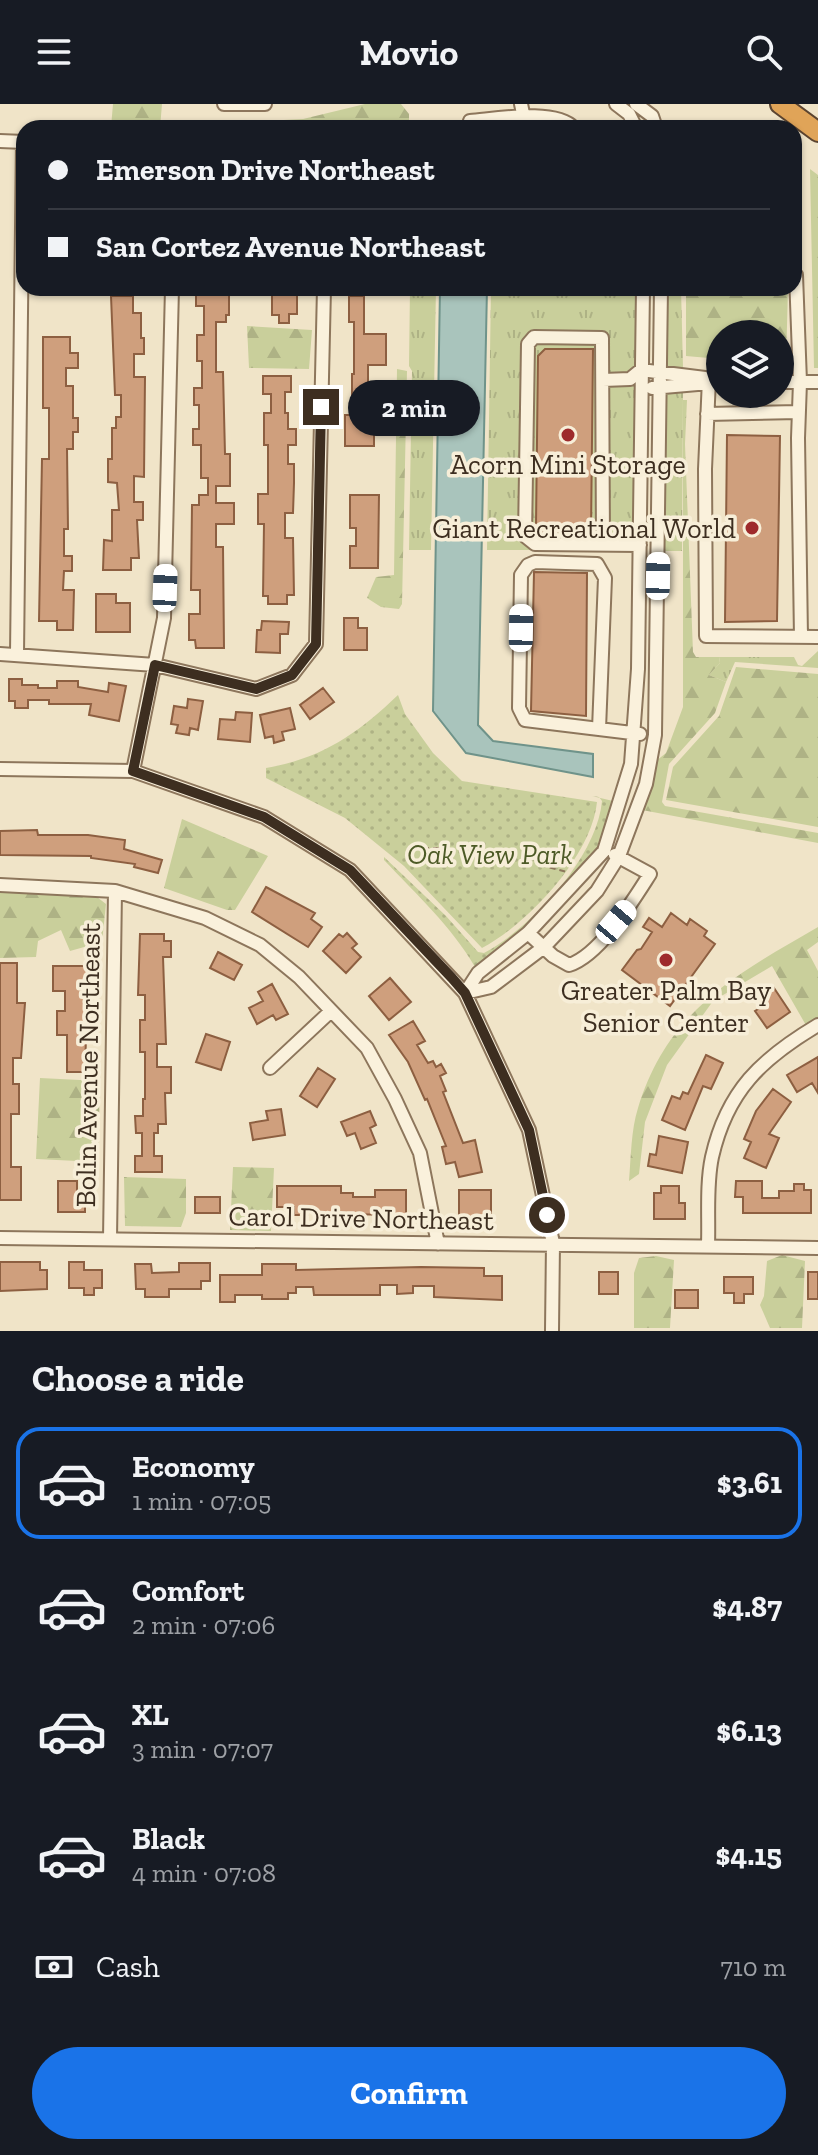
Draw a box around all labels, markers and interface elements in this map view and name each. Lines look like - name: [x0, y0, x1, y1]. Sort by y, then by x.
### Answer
- icon: menu: [32, 30, 76, 74]
- icon: search: [742, 30, 786, 74]
- text: Movio: [360, 31, 458, 74]
- text: Emerson Drive Northeast: [96, 152, 435, 188]
- text: San Cortez Avenue Northeast: [96, 229, 485, 265]
- map controls: [706, 320, 794, 408]
- button: layers: [706, 320, 794, 408]
- callout: 2 min: [349, 379, 481, 435]
- route end: [303, 389, 339, 425]
- text: 2 min: [382, 392, 446, 424]
- marker: Acorn Mini Storage: [559, 426, 577, 444]
- place label: Acorn Mini Storage: [450, 448, 686, 481]
- place label: Giant Recreational World: [432, 512, 736, 545]
- marker: Giant Recreational World: [743, 519, 761, 537]
- car: [646, 552, 670, 600]
- car: [152, 564, 178, 612]
- car: [509, 604, 533, 652]
- park label: Oak View Park: [407, 838, 573, 871]
- car: [591, 896, 641, 948]
- street label: Bolin Avenue Northeast: [69, 922, 107, 1208]
- marker: Greater Palm Bay Senior Center: [657, 951, 675, 969]
- place label: Greater Palm Bay Senior Center: [561, 974, 772, 1039]
- route start: [529, 1197, 565, 1233]
- street label: Carol Drive Northeast: [228, 1199, 495, 1237]
- text: Choose a ride: [32, 1357, 244, 1400]
- icon: car: [36, 1447, 108, 1519]
- text: Economy: [132, 1449, 255, 1485]
- text: $3.61: [717, 1465, 782, 1501]
- text: 1 min · 07:05: [132, 1485, 271, 1517]
- icon: car: [36, 1571, 108, 1643]
- text: Comfort: [132, 1573, 244, 1609]
- text: $4.87: [712, 1589, 782, 1625]
- text: 2 min · 07:06: [132, 1609, 275, 1641]
- icon: car: [36, 1695, 108, 1767]
- text: XL: [132, 1697, 169, 1733]
- text: $6.13: [716, 1713, 782, 1749]
- text: 3 min · 07:07: [132, 1733, 273, 1765]
- icon: car: [36, 1819, 108, 1891]
- text: Black: [132, 1821, 205, 1857]
- text: $4.15: [716, 1837, 782, 1873]
- text: 4 min · 07:08: [132, 1857, 276, 1889]
- icon: cash: [32, 1945, 76, 1989]
- text: Cash: [96, 1949, 160, 1985]
- text: 710 m: [720, 1951, 786, 1983]
- button: Confirm: [32, 2047, 786, 2139]

